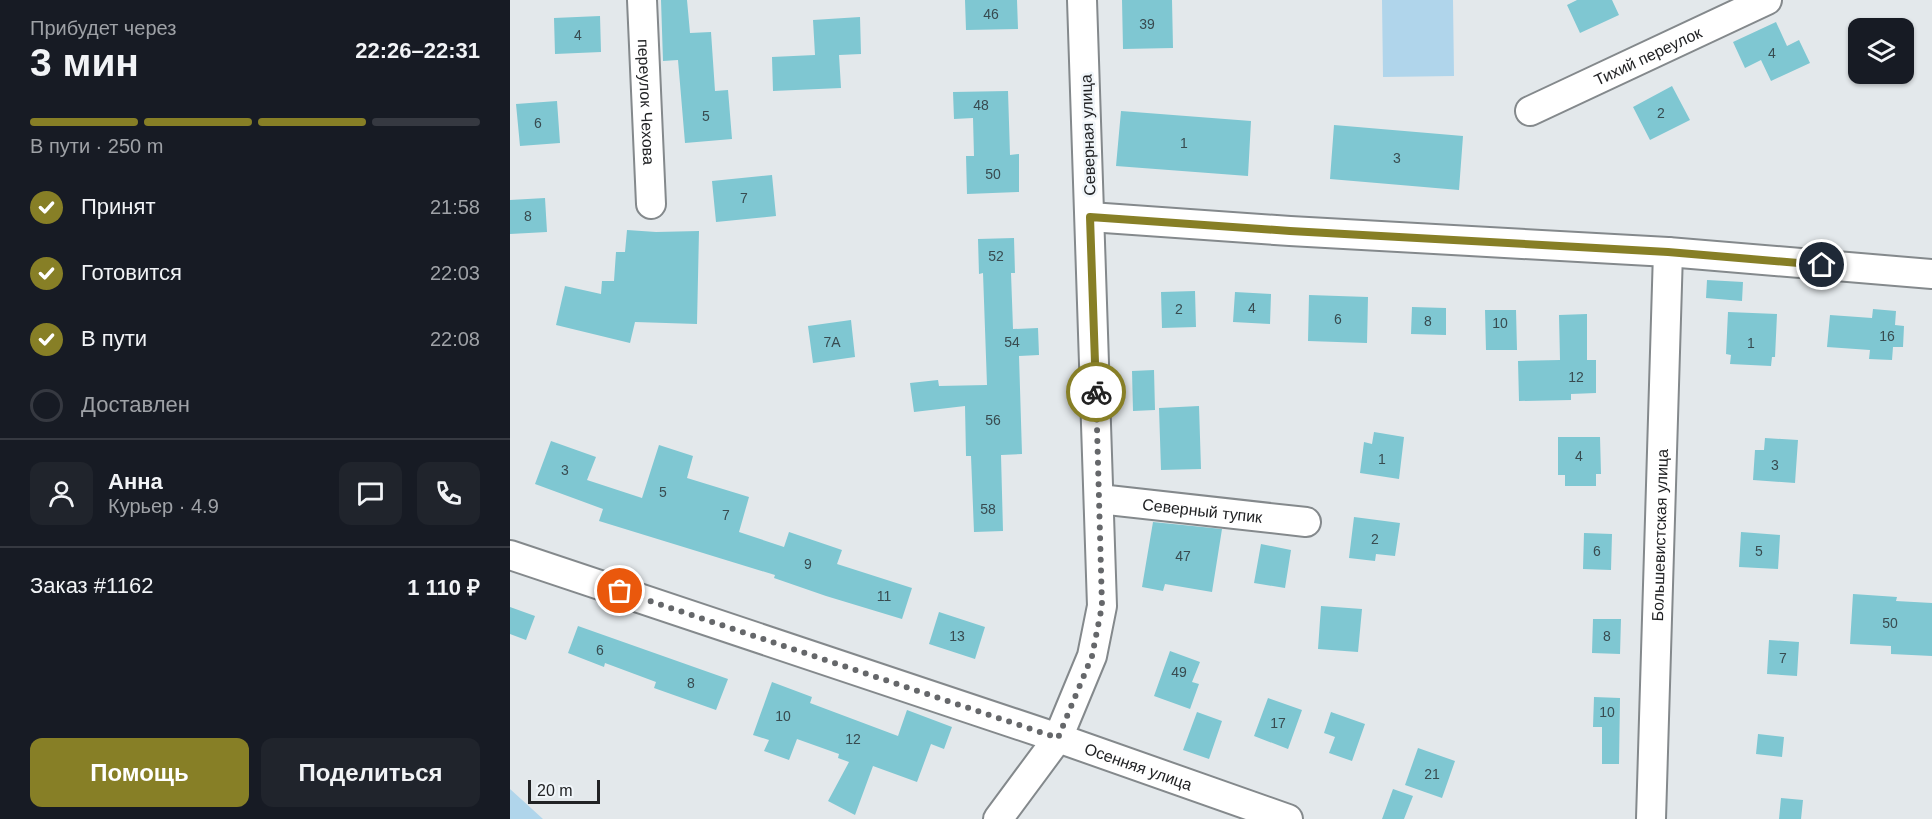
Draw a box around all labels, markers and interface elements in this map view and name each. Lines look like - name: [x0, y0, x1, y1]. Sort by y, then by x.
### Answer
- house number: 46: [983, 6, 999, 22]
- house number: 39: [1139, 16, 1155, 32]
- text: Прибудет через: [30, 17, 176, 39]
- map controls: [1848, 18, 1914, 84]
- button: layers: [1848, 18, 1914, 84]
- street label: Тихий переулок: [1591, 23, 1705, 88]
- house number: 4: [574, 27, 582, 43]
- text: 22:26–22:31: [355, 38, 480, 63]
- street label: переулок Чехова: [635, 39, 658, 165]
- text: 3 мин: [30, 41, 139, 84]
- house number: 4: [1768, 45, 1776, 61]
- street label: Северная улица: [1077, 74, 1099, 196]
- house number: 48: [973, 97, 989, 113]
- house number: 2: [1657, 105, 1665, 121]
- house number: 5: [702, 108, 710, 124]
- house number: 6: [534, 115, 542, 131]
- text: В пути · 250 m: [30, 135, 163, 157]
- house number: 1: [1180, 135, 1188, 151]
- house number: 3: [1393, 150, 1401, 166]
- house number: 50: [985, 166, 1001, 182]
- house number: 7: [740, 190, 748, 206]
- icon: check: [30, 191, 63, 224]
- text: Принят: [81, 194, 155, 219]
- text: 21:58: [430, 196, 480, 218]
- house number: 8: [524, 208, 532, 224]
- pin: [1796, 239, 1847, 290]
- house number: 52: [988, 248, 1004, 264]
- icon: home: [1805, 248, 1838, 281]
- icon: check: [30, 257, 63, 290]
- text: Готовится: [81, 260, 182, 285]
- text: 22:03: [430, 262, 480, 284]
- house number: 4: [1248, 300, 1256, 316]
- house number: 2: [1175, 301, 1183, 317]
- house number: 6: [1334, 311, 1342, 327]
- house number: 8: [1424, 313, 1432, 329]
- house number: 10: [1492, 315, 1508, 331]
- icon: check: [30, 323, 63, 356]
- text: В пути: [81, 326, 147, 351]
- text: 22:08: [430, 328, 480, 350]
- house number: 16: [1879, 328, 1895, 344]
- house number: 7А: [823, 334, 841, 350]
- house number: 54: [1004, 334, 1020, 350]
- house number: 1: [1747, 335, 1755, 351]
- courier: [1066, 362, 1126, 422]
- house number: 12: [1568, 369, 1584, 385]
- icon: bike: [1080, 376, 1113, 409]
- text: Доставлен: [81, 392, 190, 417]
- house number: 56: [985, 412, 1001, 428]
- house number: 4: [1575, 448, 1583, 464]
- street label: Большевистская улица: [1648, 449, 1671, 622]
- house number: 1: [1378, 451, 1386, 467]
- house number: 3: [1771, 457, 1779, 473]
- button: person: [30, 462, 93, 525]
- button: chat: [339, 462, 402, 525]
- button: phone: [417, 462, 480, 525]
- house number: 3: [561, 462, 569, 478]
- text: Анна: [108, 469, 163, 494]
- house number: 5: [659, 484, 667, 500]
- text: Курьер · 4.9: [108, 495, 219, 517]
- street label: Северный тупик: [1142, 495, 1264, 526]
- house number: 58: [980, 501, 996, 517]
- house number: 7: [722, 507, 730, 523]
- house number: 2: [1371, 531, 1379, 547]
- house number: 6: [1593, 543, 1601, 559]
- house number: 5: [1755, 543, 1763, 559]
- house number: 47: [1175, 548, 1191, 564]
- house number: 9: [804, 556, 812, 572]
- pin: [594, 565, 645, 616]
- text: Заказ #1162: [30, 573, 153, 598]
- icon: bag: [603, 574, 636, 607]
- text: 1 110 ₽: [407, 575, 480, 600]
- house number: 11: [877, 588, 891, 604]
- house number: 50: [1882, 615, 1898, 631]
- house number: 13: [949, 628, 965, 644]
- house number: 8: [1603, 628, 1611, 644]
- house number: 6: [596, 642, 604, 658]
- house number: 7: [1779, 650, 1787, 666]
- house number: 49: [1171, 664, 1187, 680]
- house number: 8: [687, 675, 695, 691]
- house number: 10: [1599, 704, 1615, 720]
- house number: 10: [775, 708, 791, 724]
- house number: 17: [1270, 715, 1286, 731]
- house number: 12: [845, 731, 861, 747]
- button: Помощь: [30, 738, 249, 807]
- button: Поделиться: [261, 738, 480, 807]
- street label: Осенняя улица: [1082, 740, 1195, 793]
- house number: 21: [1424, 766, 1440, 782]
- scale bar: [528, 777, 600, 804]
- text: 20 m: [537, 782, 573, 799]

